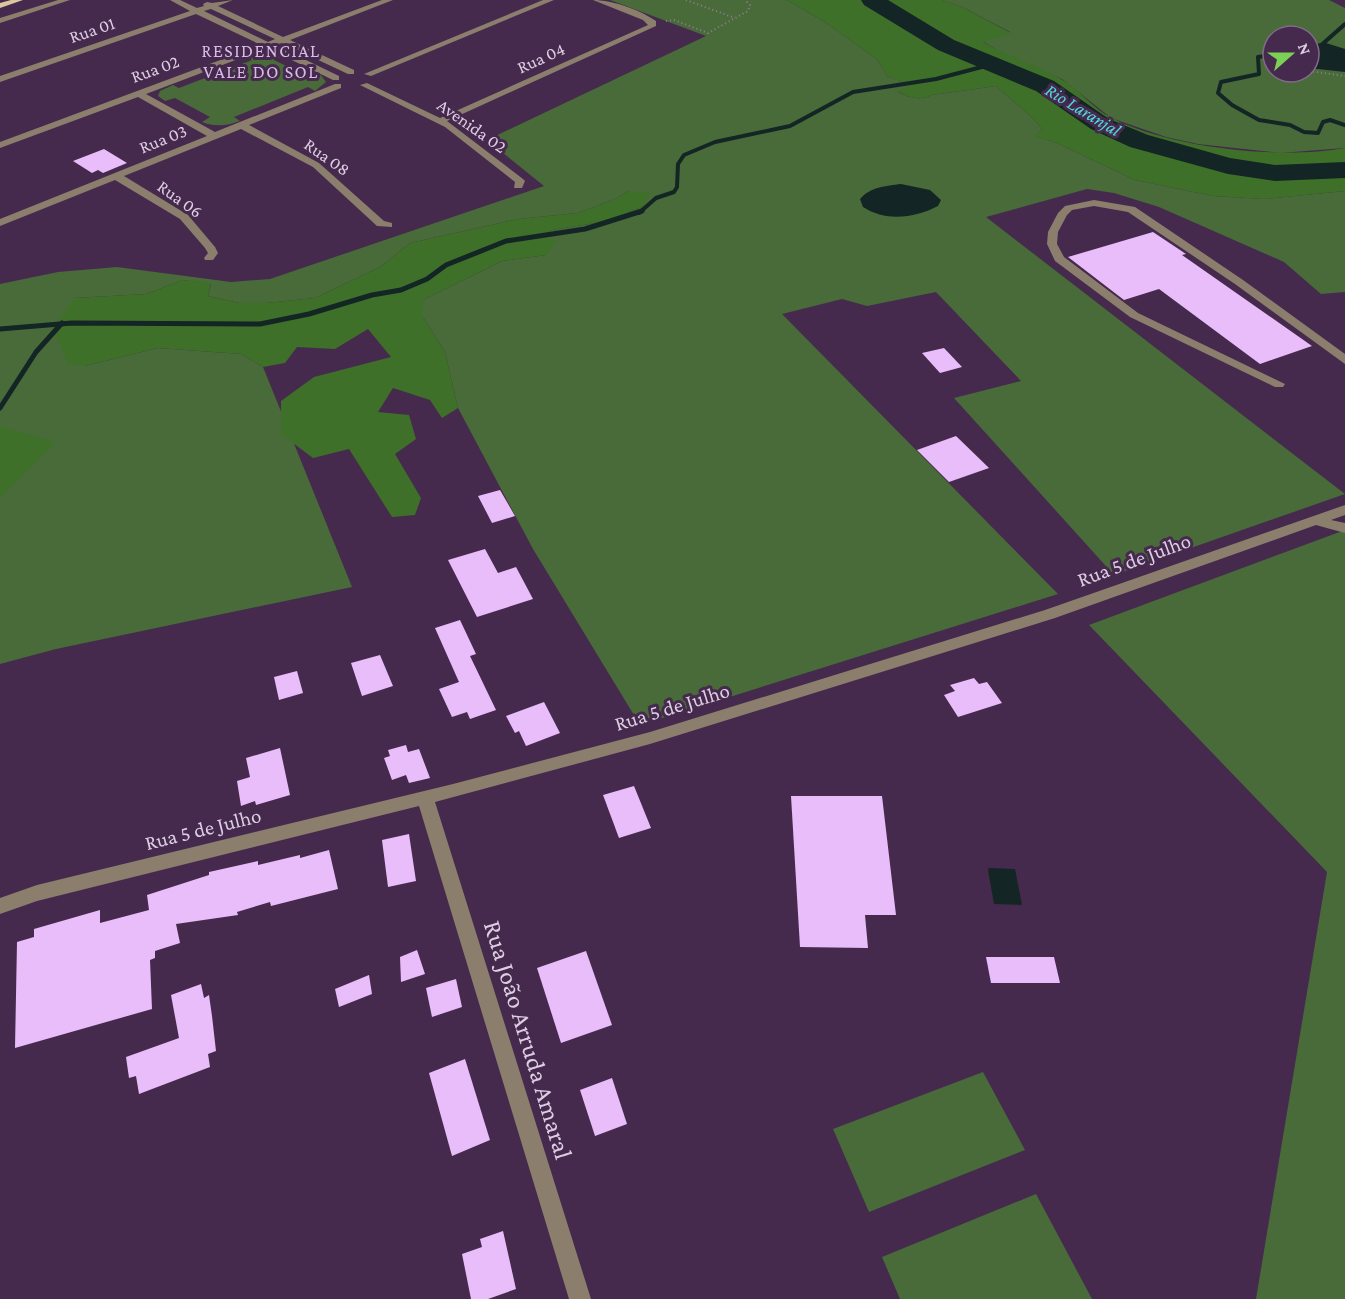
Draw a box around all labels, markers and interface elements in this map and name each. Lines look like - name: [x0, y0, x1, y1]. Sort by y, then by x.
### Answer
- street label: Rua 01: [66, 13, 118, 47]
- north arrow: [1261, 24, 1321, 84]
- street label: Rua 04: [514, 39, 568, 77]
- district label: RESIDENCIAL VALE DO SOL: [202, 41, 321, 82]
- text: N: [1295, 41, 1314, 57]
- street label: Rua 02: [128, 51, 182, 87]
- water label: Rio Laranjal: [1041, 80, 1125, 141]
- street label: Avenida 02: [433, 95, 511, 157]
- street label: Rua 03: [136, 120, 190, 158]
- street label: Rua 08: [300, 134, 354, 180]
- street label: Rua 06: [154, 176, 206, 222]
- street label: Rua 5 de Julho: [1074, 528, 1194, 592]
- street label: Rua 5 de Julho: [612, 678, 732, 736]
- street label: Rua 5 de Julho: [142, 803, 264, 855]
- street label: Rua João Arruda Amaral: [478, 917, 578, 1163]

